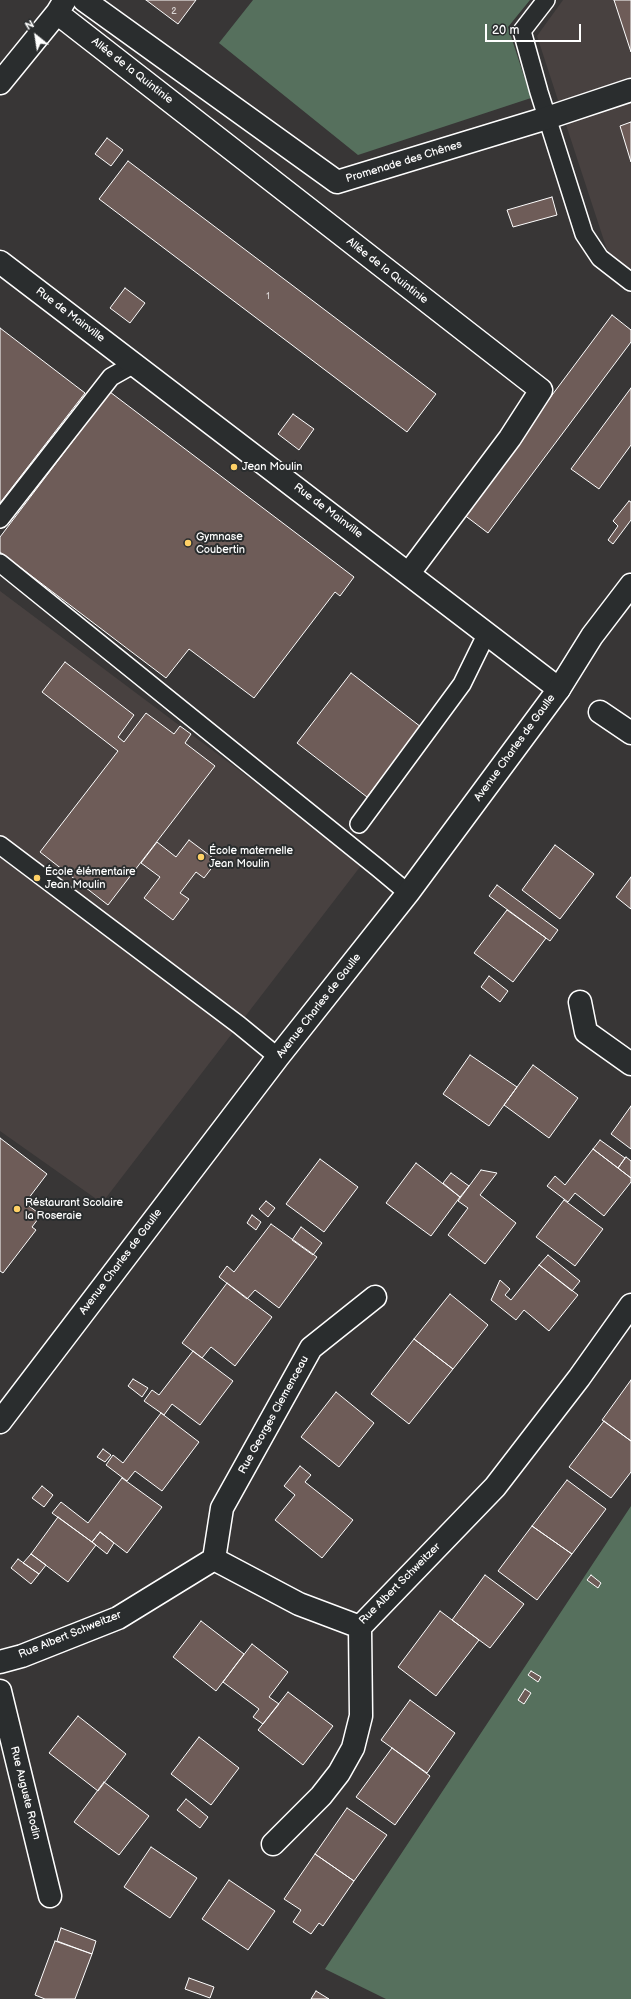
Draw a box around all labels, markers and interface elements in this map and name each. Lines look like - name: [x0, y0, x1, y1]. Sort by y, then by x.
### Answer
- house number: 2: [171, 7, 177, 17]
- north arrow: [16, 16, 56, 56]
- scale bar: [487, 16, 583, 42]
- text: N: [23, 17, 37, 33]
- text: 20 m: [492, 23, 519, 38]
- street label: Allée de la Quintinie: [89, 35, 175, 107]
- street label: Promenade des Chênes: [344, 138, 464, 186]
- street label: Allée de la Quintinie: [344, 235, 430, 307]
- street label: Rue de Mainville: [33, 285, 107, 345]
- house number: 1: [266, 292, 270, 302]
- place label: Jean Moulin: [242, 460, 302, 474]
- marker: Jean Moulin: [229, 462, 239, 472]
- street label: Rue de Mainville: [291, 481, 365, 541]
- place label: Gymnase Coubertin: [196, 530, 245, 556]
- marker: Gymnase Coubertin: [183, 538, 193, 548]
- street label: Avenue Charles de Gaulle: [472, 692, 558, 804]
- place label: École maternelle Jean Moulin: [209, 844, 293, 870]
- marker: École maternelle Jean Moulin: [196, 852, 206, 862]
- place label: École élémentaire Jean Moulin: [45, 865, 136, 891]
- marker: École élémentaire Jean Moulin: [32, 873, 42, 883]
- street label: Avenue Charles de Gaulle: [274, 951, 364, 1061]
- place label: Réstaurant Scolaire la Roseraie: [25, 1196, 123, 1222]
- marker: Réstaurant Scolaire la Roseraie: [12, 1204, 22, 1214]
- street label: Avenue Charles de Gaulle: [77, 1206, 165, 1318]
- street label: Rue Georges Clemenceau: [236, 1354, 312, 1476]
- street label: Rue Albert Schweitzer: [357, 1541, 443, 1627]
- street label: Rue Albert Schweitzer: [17, 1608, 123, 1662]
- street label: Rue Auguste Rodin: [7, 1745, 43, 1841]

